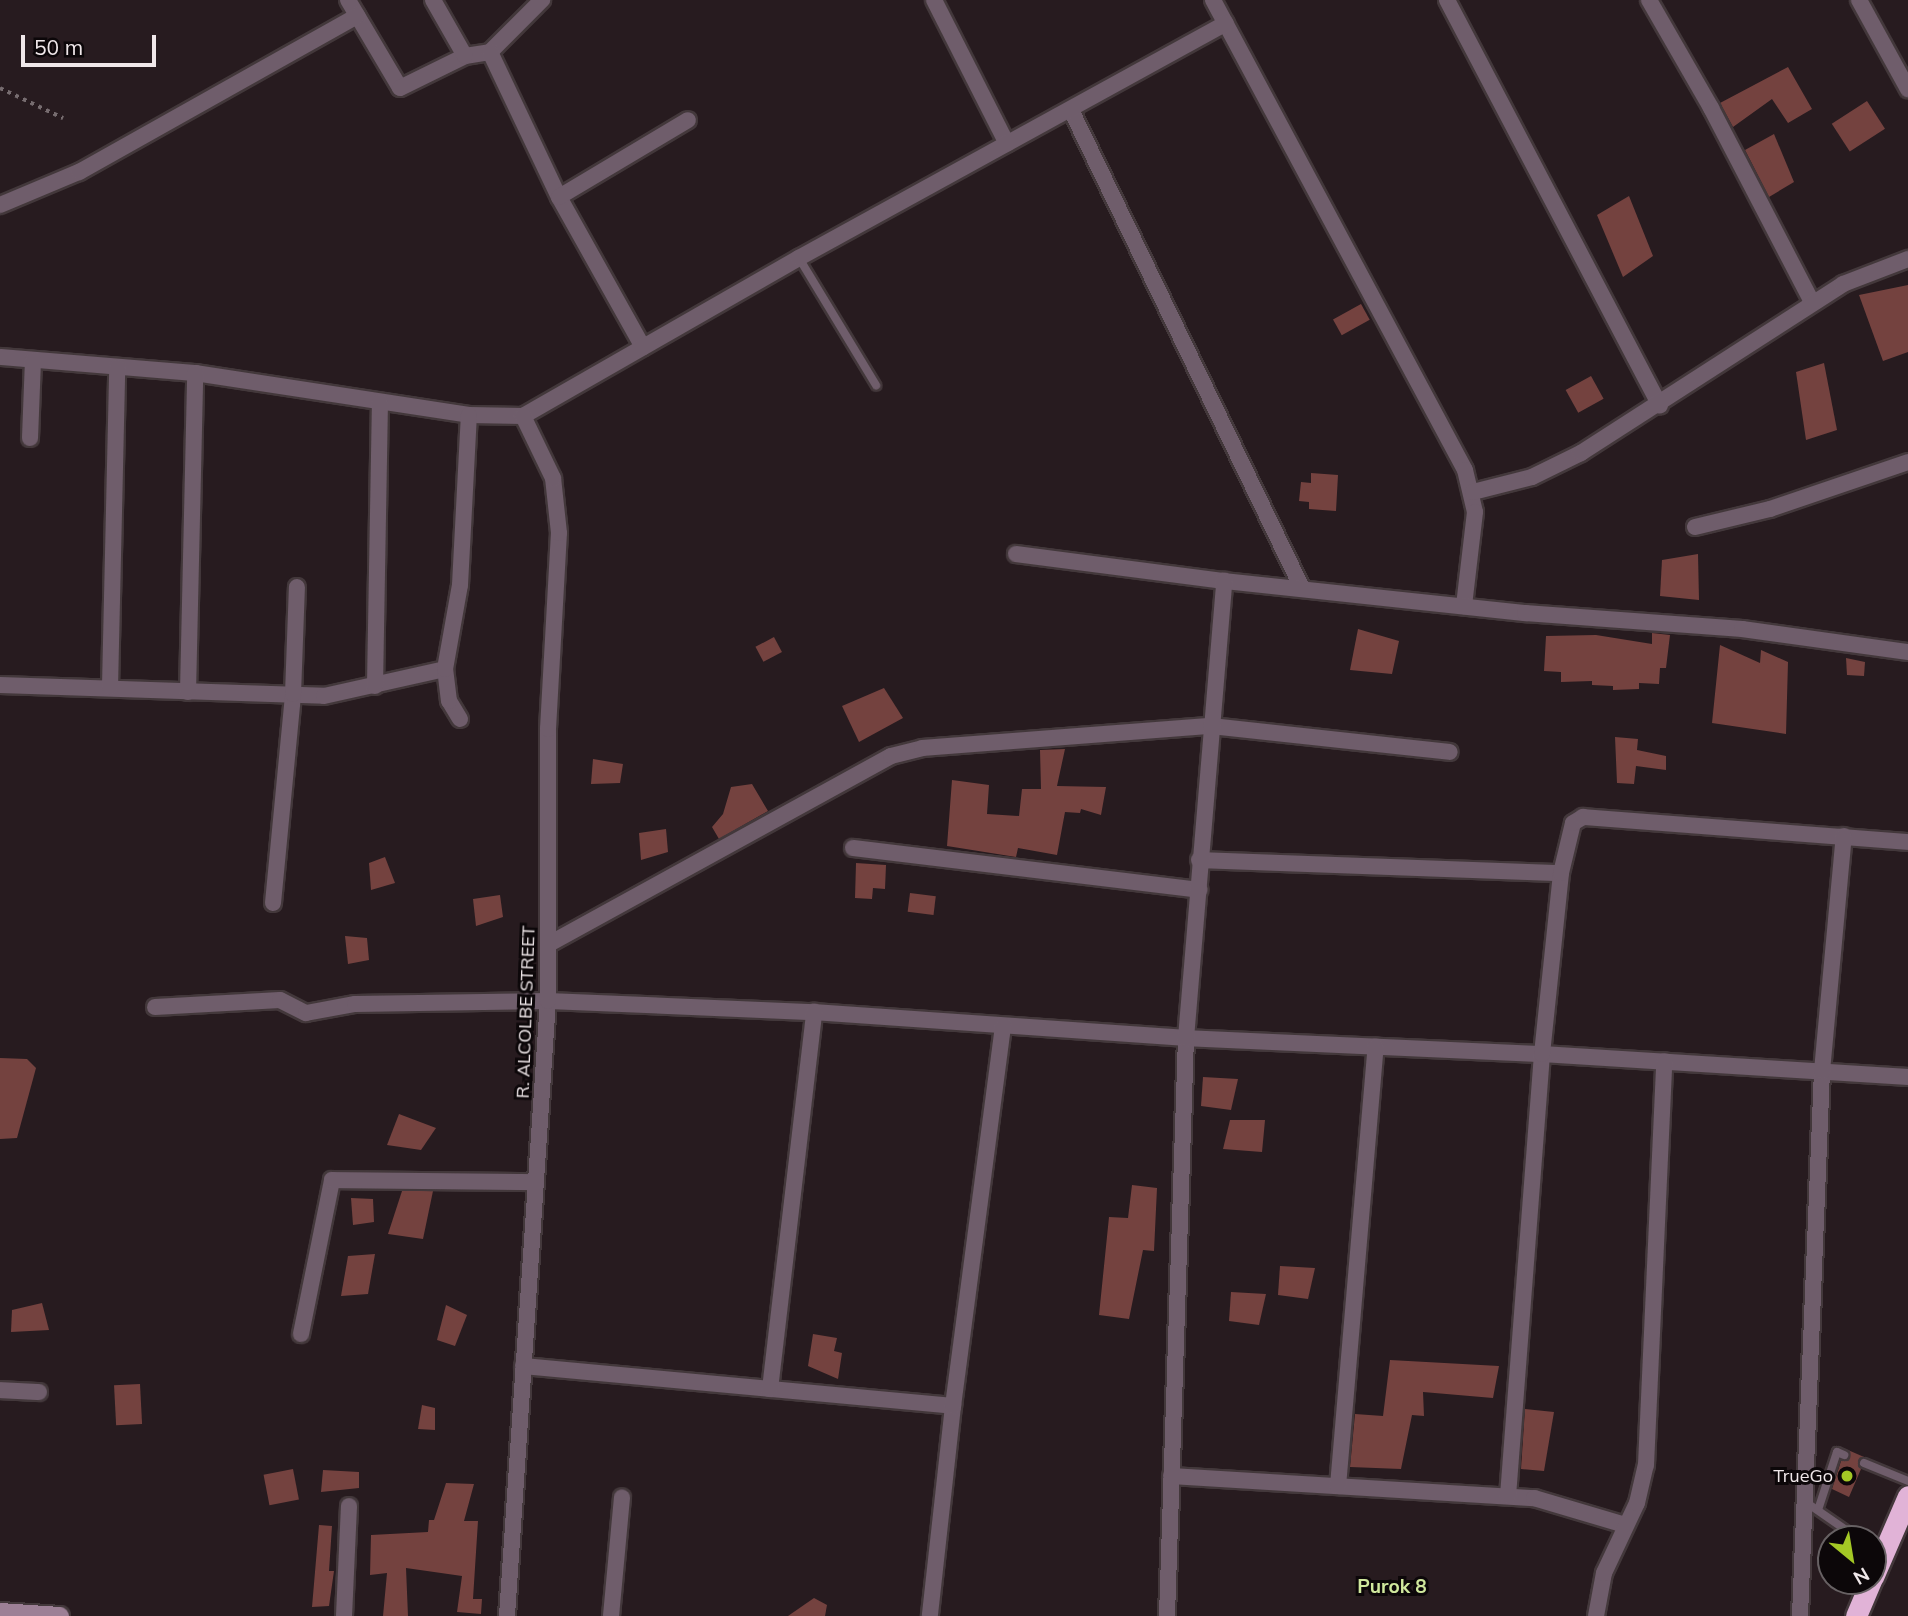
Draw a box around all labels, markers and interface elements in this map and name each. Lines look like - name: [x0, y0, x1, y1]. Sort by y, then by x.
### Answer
- scale bar: [24, 21, 159, 65]
- text: 50 m: [34, 34, 83, 60]
- street label: R. ALCOLBE STREET: [512, 925, 540, 1099]
- place label: TrueGo: [1773, 1465, 1833, 1487]
- marker: TrueGo: [1839, 1468, 1855, 1484]
- north arrow: [1817, 1525, 1887, 1595]
- text: N: [1849, 1562, 1874, 1590]
- district label: Purok 8: [1357, 1576, 1427, 1598]

